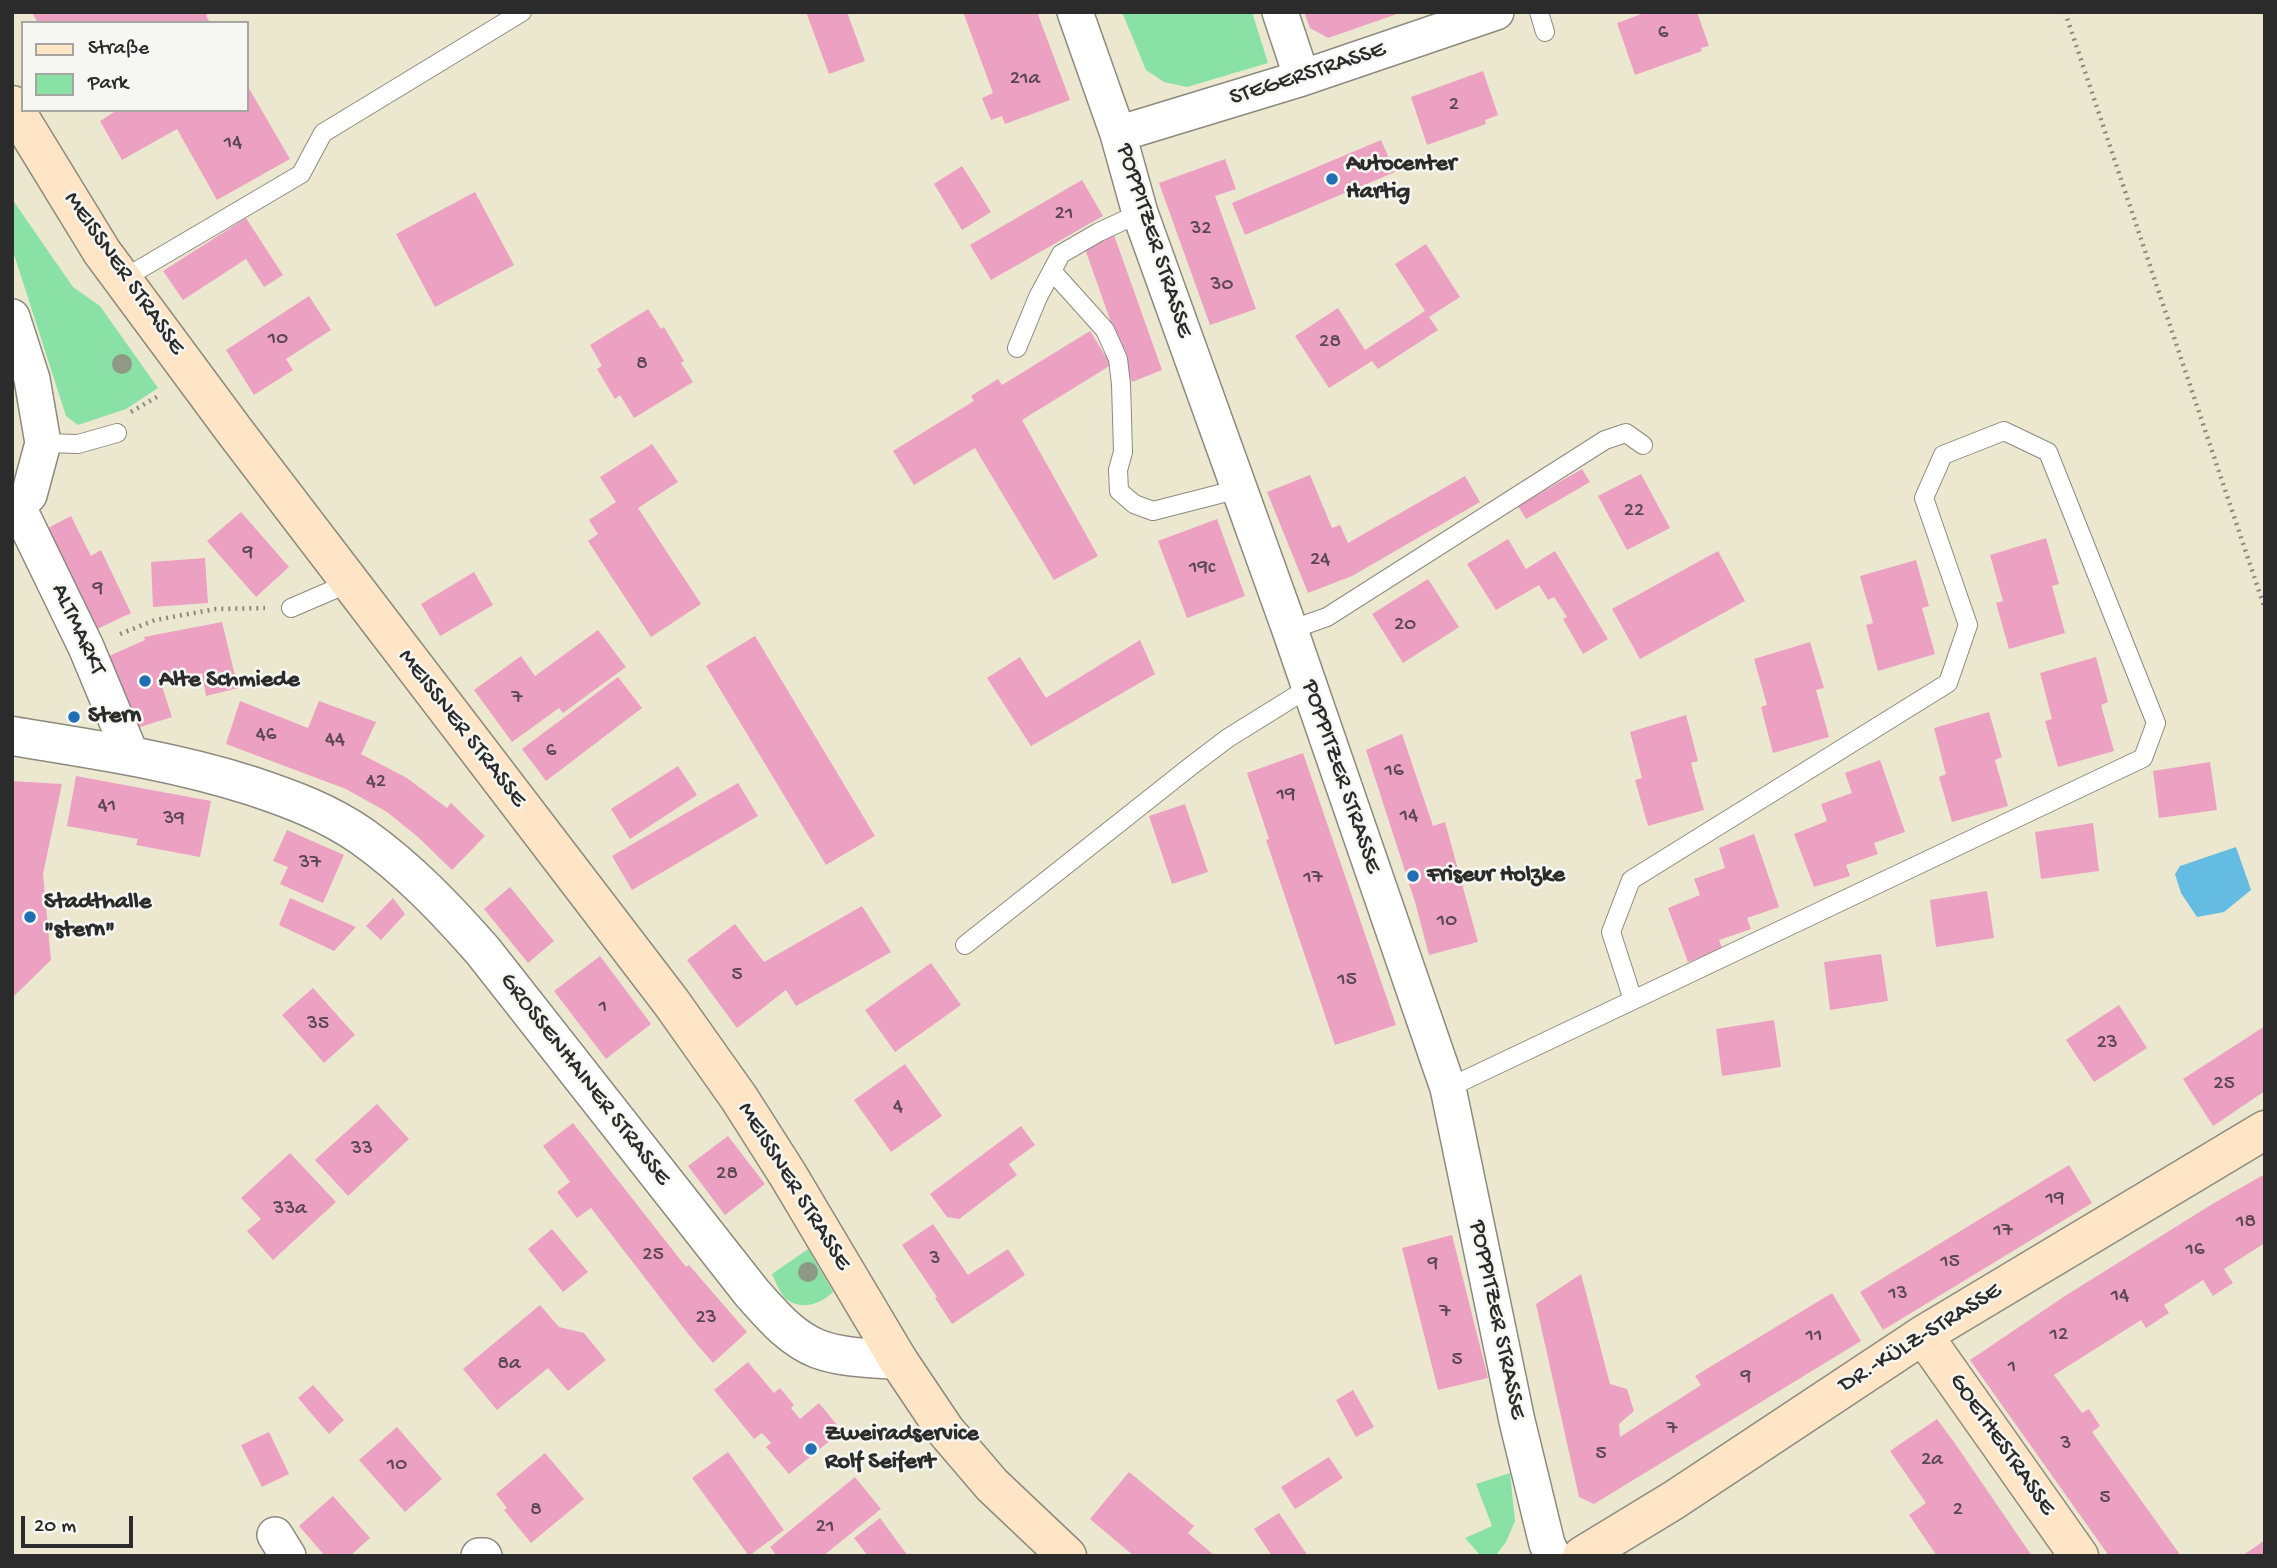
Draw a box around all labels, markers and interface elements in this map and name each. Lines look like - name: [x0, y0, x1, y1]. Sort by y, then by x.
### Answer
- legend: [21, 21, 248, 112]
- house number: 6: [1658, 21, 1668, 47]
- street label: STEGERSTRASSE: [1226, 36, 1390, 114]
- text: Straße: [88, 37, 149, 62]
- house number: 21a: [1010, 67, 1040, 93]
- text: Park: [88, 72, 128, 97]
- house number: 2: [1449, 93, 1459, 119]
- house number: 14: [224, 131, 242, 157]
- street label: POPPITZER STRASSE: [1108, 140, 1198, 342]
- place label: Autocenter Hartig: [1346, 151, 1456, 207]
- marker: Autocenter Hartig: [1324, 171, 1340, 187]
- street label: MEISSNER STRASSE: [56, 187, 190, 361]
- house number: 21: [1055, 202, 1073, 228]
- house number: 32: [1190, 217, 1212, 243]
- house number: 30: [1211, 273, 1233, 299]
- house number: 10: [268, 327, 288, 353]
- house number: 28: [1319, 330, 1341, 356]
- house number: 8: [636, 352, 648, 378]
- house number: 22: [1624, 499, 1644, 525]
- house number: 9: [243, 541, 253, 567]
- house number: 24: [1310, 548, 1330, 574]
- house number: 19c: [1189, 556, 1215, 582]
- house number: 9: [93, 577, 103, 603]
- street label: ALTMARKT: [43, 579, 111, 681]
- house number: 20: [1394, 613, 1416, 639]
- street label: MEISSNER STRASSE: [390, 644, 532, 814]
- place label: Alte Schmiede: [159, 667, 300, 695]
- marker: Alte Schmiede: [137, 673, 153, 689]
- street label: POPPITZER STRASSE: [1293, 677, 1387, 877]
- house number: 7: [512, 686, 522, 712]
- place label: Stern: [88, 703, 141, 731]
- marker: Stern: [66, 709, 82, 725]
- house number: 46: [256, 723, 276, 749]
- house number: 44: [325, 728, 345, 754]
- house number: 6: [546, 739, 556, 765]
- house number: 16: [1384, 759, 1404, 785]
- house number: 42: [366, 770, 386, 796]
- house number: 19: [1276, 783, 1296, 809]
- house number: 41: [98, 794, 116, 820]
- house number: 14: [1400, 804, 1418, 830]
- house number: 39: [163, 807, 185, 833]
- house number: 37: [299, 851, 321, 877]
- place label: Friseur Holzke: [1427, 862, 1565, 890]
- house number: 17: [1303, 866, 1323, 892]
- marker: Friseur Holzke: [1405, 868, 1421, 884]
- place label: Stadthalle "stern": [44, 889, 151, 945]
- marker: Stadthalle "stern": [22, 909, 38, 925]
- house number: 10: [1437, 909, 1457, 935]
- house number: 5: [731, 963, 743, 989]
- street label: GROSSENHAINER STRASSE: [492, 968, 676, 1192]
- house number: 15: [1337, 968, 1357, 994]
- house number: 1: [599, 995, 607, 1021]
- house number: 35: [307, 1012, 329, 1038]
- house number: 23: [2096, 1031, 2118, 1057]
- house number: 25: [2213, 1072, 2235, 1098]
- house number: 4: [893, 1095, 903, 1121]
- street label: MEISSNER STRASSE: [730, 1098, 856, 1276]
- house number: 33: [351, 1137, 373, 1163]
- house number: 28: [716, 1162, 738, 1188]
- house number: 19: [2045, 1187, 2065, 1213]
- house number: 33a: [273, 1197, 307, 1223]
- house number: 18: [2236, 1210, 2256, 1236]
- street label: POPPITZER STRASSE: [1461, 1218, 1531, 1422]
- house number: 17: [1993, 1219, 2013, 1245]
- house number: 16: [2185, 1238, 2205, 1264]
- house number: 25: [642, 1243, 664, 1269]
- house number: 3: [930, 1247, 940, 1273]
- house number: 15: [1940, 1250, 1960, 1276]
- house number: 9: [1428, 1252, 1438, 1278]
- street label: DR.-KÜLZ-STRASSE: [1834, 1277, 2008, 1401]
- house number: 13: [1888, 1282, 1908, 1308]
- house number: 14: [2111, 1284, 2129, 1310]
- house number: 7: [1440, 1300, 1450, 1326]
- house number: 23: [695, 1306, 717, 1332]
- house number: 12: [2050, 1323, 2068, 1349]
- house number: 11: [1806, 1324, 1822, 1350]
- house number: 5: [1451, 1348, 1463, 1374]
- house number: 8a: [497, 1352, 521, 1378]
- house number: 1: [2008, 1355, 2016, 1381]
- house number: 9: [1741, 1365, 1751, 1391]
- street label: GOETHESTRASSE: [1941, 1368, 2061, 1522]
- house number: 7: [1667, 1417, 1677, 1443]
- place label: Zweiradservice Rolf Seifert: [825, 1421, 979, 1477]
- house number: 3: [2061, 1432, 2071, 1458]
- marker: Zweiradservice Rolf Seifert: [803, 1441, 819, 1457]
- house number: 5: [1595, 1442, 1607, 1468]
- house number: 2a: [1921, 1448, 1943, 1474]
- house number: 10: [387, 1453, 407, 1479]
- house number: 5: [2099, 1486, 2111, 1512]
- house number: 8: [530, 1498, 542, 1524]
- house number: 2: [1953, 1498, 1963, 1524]
- scale bar: [24, 1502, 136, 1546]
- text: 20 m: [34, 1515, 76, 1540]
- house number: 21: [816, 1515, 834, 1541]

